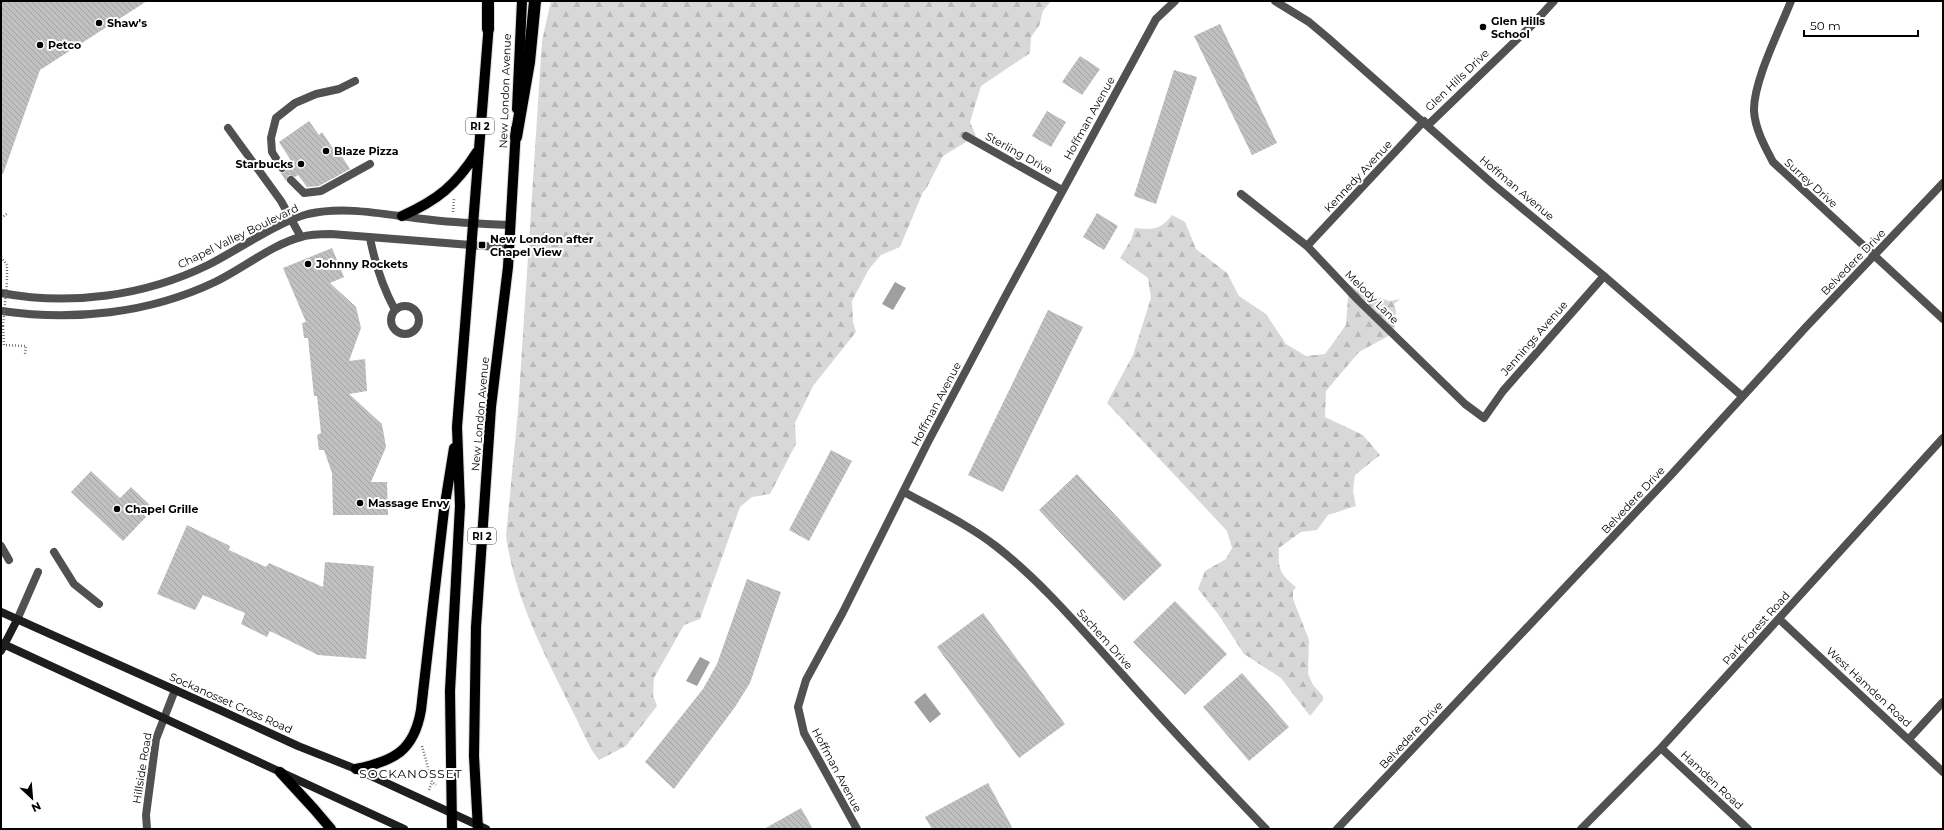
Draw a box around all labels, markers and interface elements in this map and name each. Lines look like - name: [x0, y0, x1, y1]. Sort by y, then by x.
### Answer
- scale bar: [1804, 12, 1918, 38]
- place label: Glen Hills School: [1491, 14, 1545, 41]
- place label: Shaw's: [107, 16, 147, 30]
- marker: Shaw's: [94, 18, 104, 28]
- text: 50 m: [1810, 18, 1841, 33]
- marker: Glen Hills School: [1478, 22, 1488, 32]
- street label: New London Avenue: [496, 33, 514, 149]
- place label: Petco: [48, 38, 81, 52]
- marker: Petco: [35, 40, 45, 50]
- street label: Glen Hills Drive: [1422, 46, 1492, 114]
- street label: Hoffman Avenue: [1060, 73, 1118, 162]
- road number: RI 2: [466, 118, 494, 134]
- street label: Sterling Drive: [983, 129, 1055, 177]
- street label: Kennedy Avenue: [1321, 137, 1395, 215]
- place label: Blaze Pizza: [334, 144, 399, 158]
- marker: Blaze Pizza: [321, 146, 331, 156]
- street label: Hoffman Avenue: [1477, 153, 1558, 224]
- street label: Surrey Drive: [1781, 155, 1841, 211]
- place label: Starbucks: [235, 157, 293, 171]
- marker: Starbucks: [296, 159, 306, 169]
- street label: Chapel Valley Boulevard: [175, 201, 301, 271]
- street label: Belvedere Drive: [1818, 226, 1889, 298]
- place label: New London after Chapel View: [490, 232, 594, 259]
- marker: New London after Chapel View: [477, 240, 487, 250]
- place label: Johnny Rockets: [315, 257, 408, 271]
- marker: Johnny Rockets: [303, 259, 313, 269]
- street label: Melody Lane: [1342, 267, 1402, 327]
- street label: Jennings Avenue: [1497, 297, 1571, 379]
- street label: New London Avenue: [468, 356, 492, 472]
- street label: Hoffman Avenue: [908, 359, 964, 448]
- street label: Belvedere Drive: [1598, 463, 1668, 537]
- place label: Massage Envy: [368, 496, 450, 510]
- marker: Massage Envy: [355, 498, 365, 508]
- place label: Chapel Grille: [125, 502, 198, 516]
- marker: Chapel Grille: [112, 504, 122, 514]
- road number: RI 2: [468, 528, 496, 544]
- street label: Park Forest Road: [1719, 588, 1793, 668]
- street label: Sachem Drive: [1074, 606, 1136, 672]
- street label: West Hamden Road: [1824, 644, 1914, 730]
- street label: Sockanosset Cross Road: [167, 670, 295, 736]
- street label: Belvedere Drive: [1376, 698, 1446, 772]
- street label: Hoffman Avenue: [809, 726, 865, 815]
- street label: Hillside Road: [129, 731, 155, 805]
- street label: Hamden Road: [1678, 747, 1746, 813]
- district label: SOCKANOSSET: [359, 766, 463, 781]
- north arrow: [12, 778, 52, 818]
- text: N: [29, 799, 43, 815]

